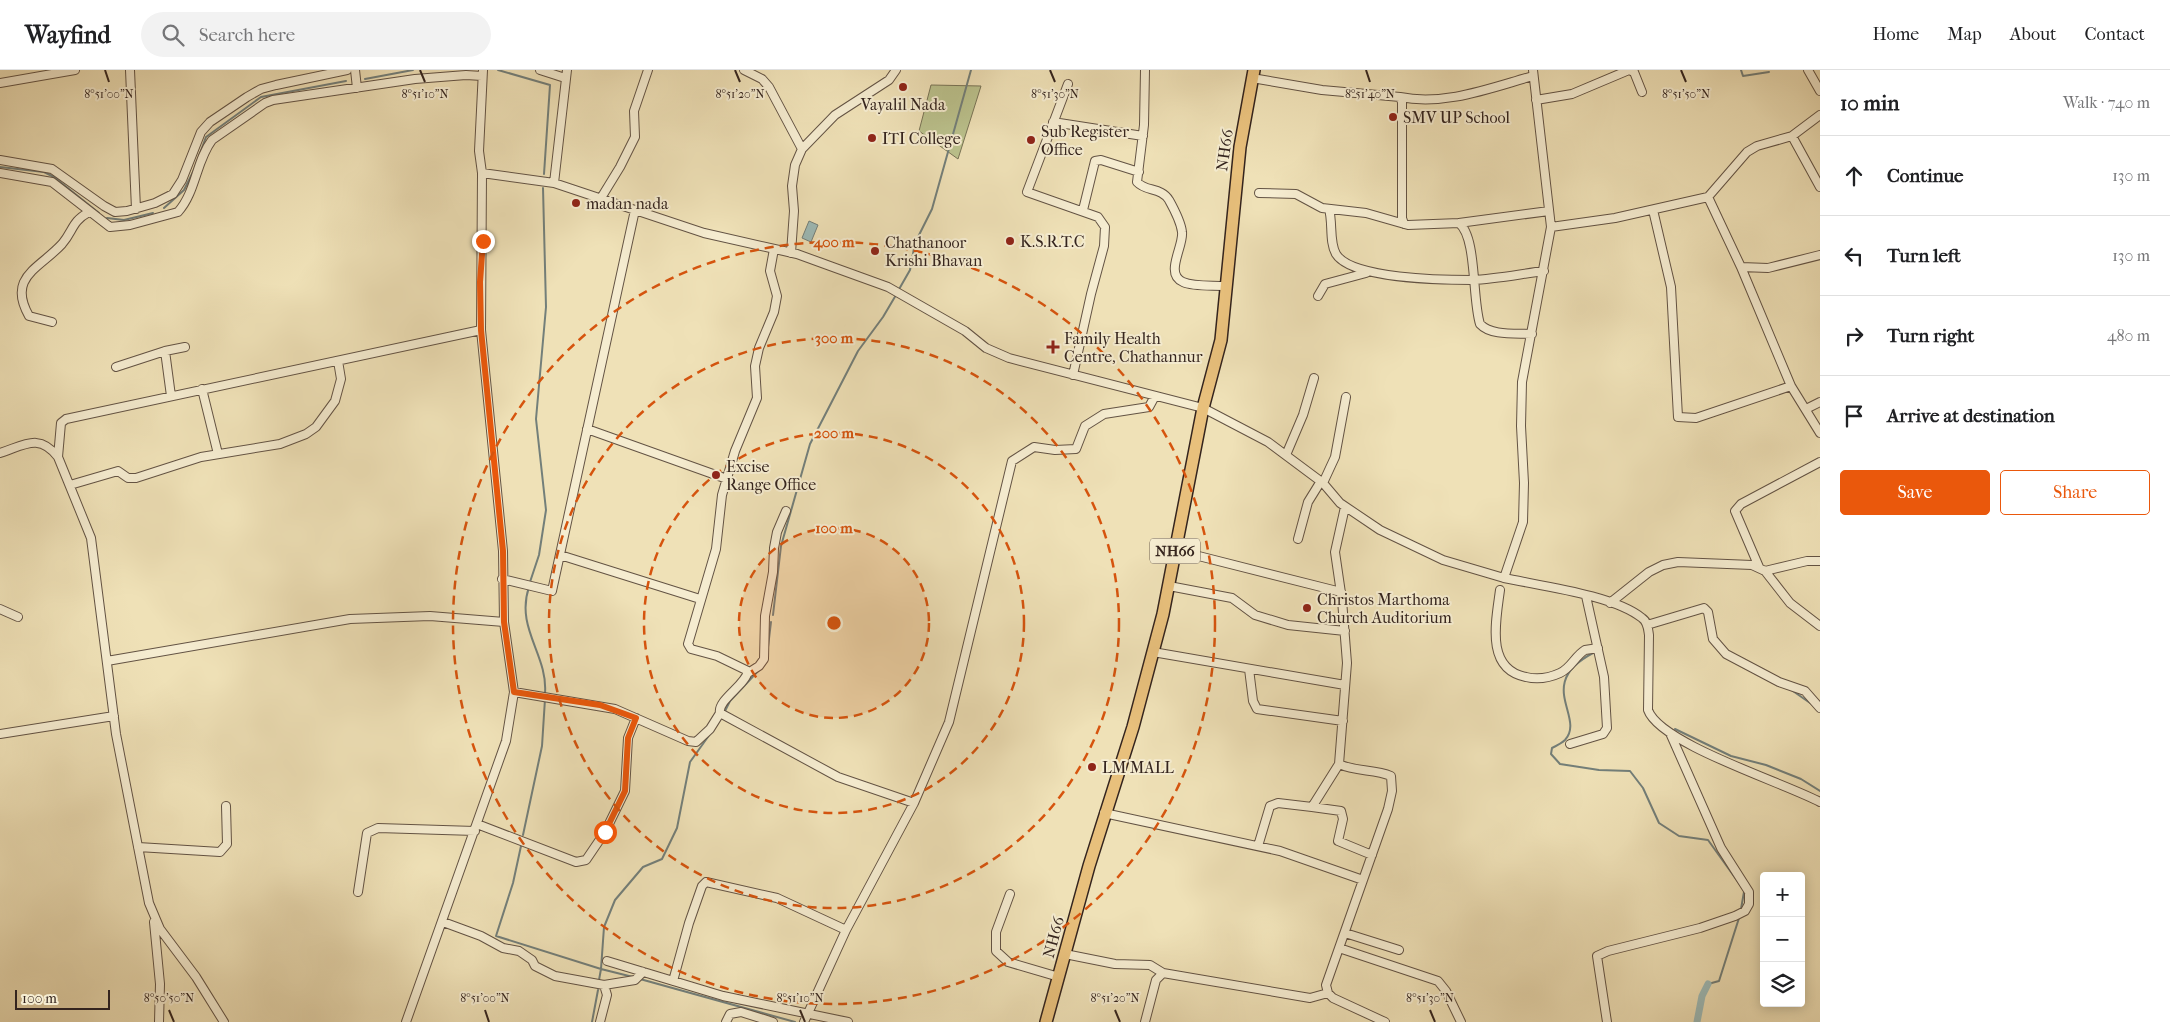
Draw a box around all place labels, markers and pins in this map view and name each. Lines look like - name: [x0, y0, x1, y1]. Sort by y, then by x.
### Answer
- marker: Vayalil Nada: [897, 81, 909, 93]
- place label: Vayalil Nada: [860, 95, 946, 114]
- place label: SMV UP School: [1403, 108, 1511, 127]
- marker: SMV UP School: [1387, 111, 1399, 123]
- place label: Sub Register Office: [1041, 122, 1129, 159]
- place label: ITI College: [882, 129, 961, 148]
- marker: ITI College: [866, 132, 878, 144]
- marker: Sub Register Office: [1025, 134, 1037, 146]
- place label: madan nada: [586, 194, 669, 213]
- marker: madan nada: [570, 197, 582, 209]
- place label: K.S.R.T.C: [1020, 232, 1085, 251]
- place label: Chathanoor Krishi Bhavan: [885, 233, 983, 270]
- marker: K.S.R.T.C: [1004, 235, 1016, 247]
- marker: Chathanoor Krishi Bhavan: [869, 245, 881, 257]
- place label: Family Health Centre, Chathannur: [1064, 329, 1203, 366]
- marker: Family Health Centre, Chathannur: [1046, 340, 1060, 354]
- place label: Excise Range Office: [726, 457, 816, 494]
- marker: Excise Range Office: [710, 469, 722, 481]
- place label: Christos Marthoma Church Auditorium: [1317, 590, 1452, 627]
- marker: Christos Marthoma Church Auditorium: [1301, 602, 1313, 614]
- centre of rings: [825, 614, 843, 632]
- place label: LM MALL: [1102, 758, 1174, 777]
- marker: LM MALL: [1086, 761, 1098, 773]

